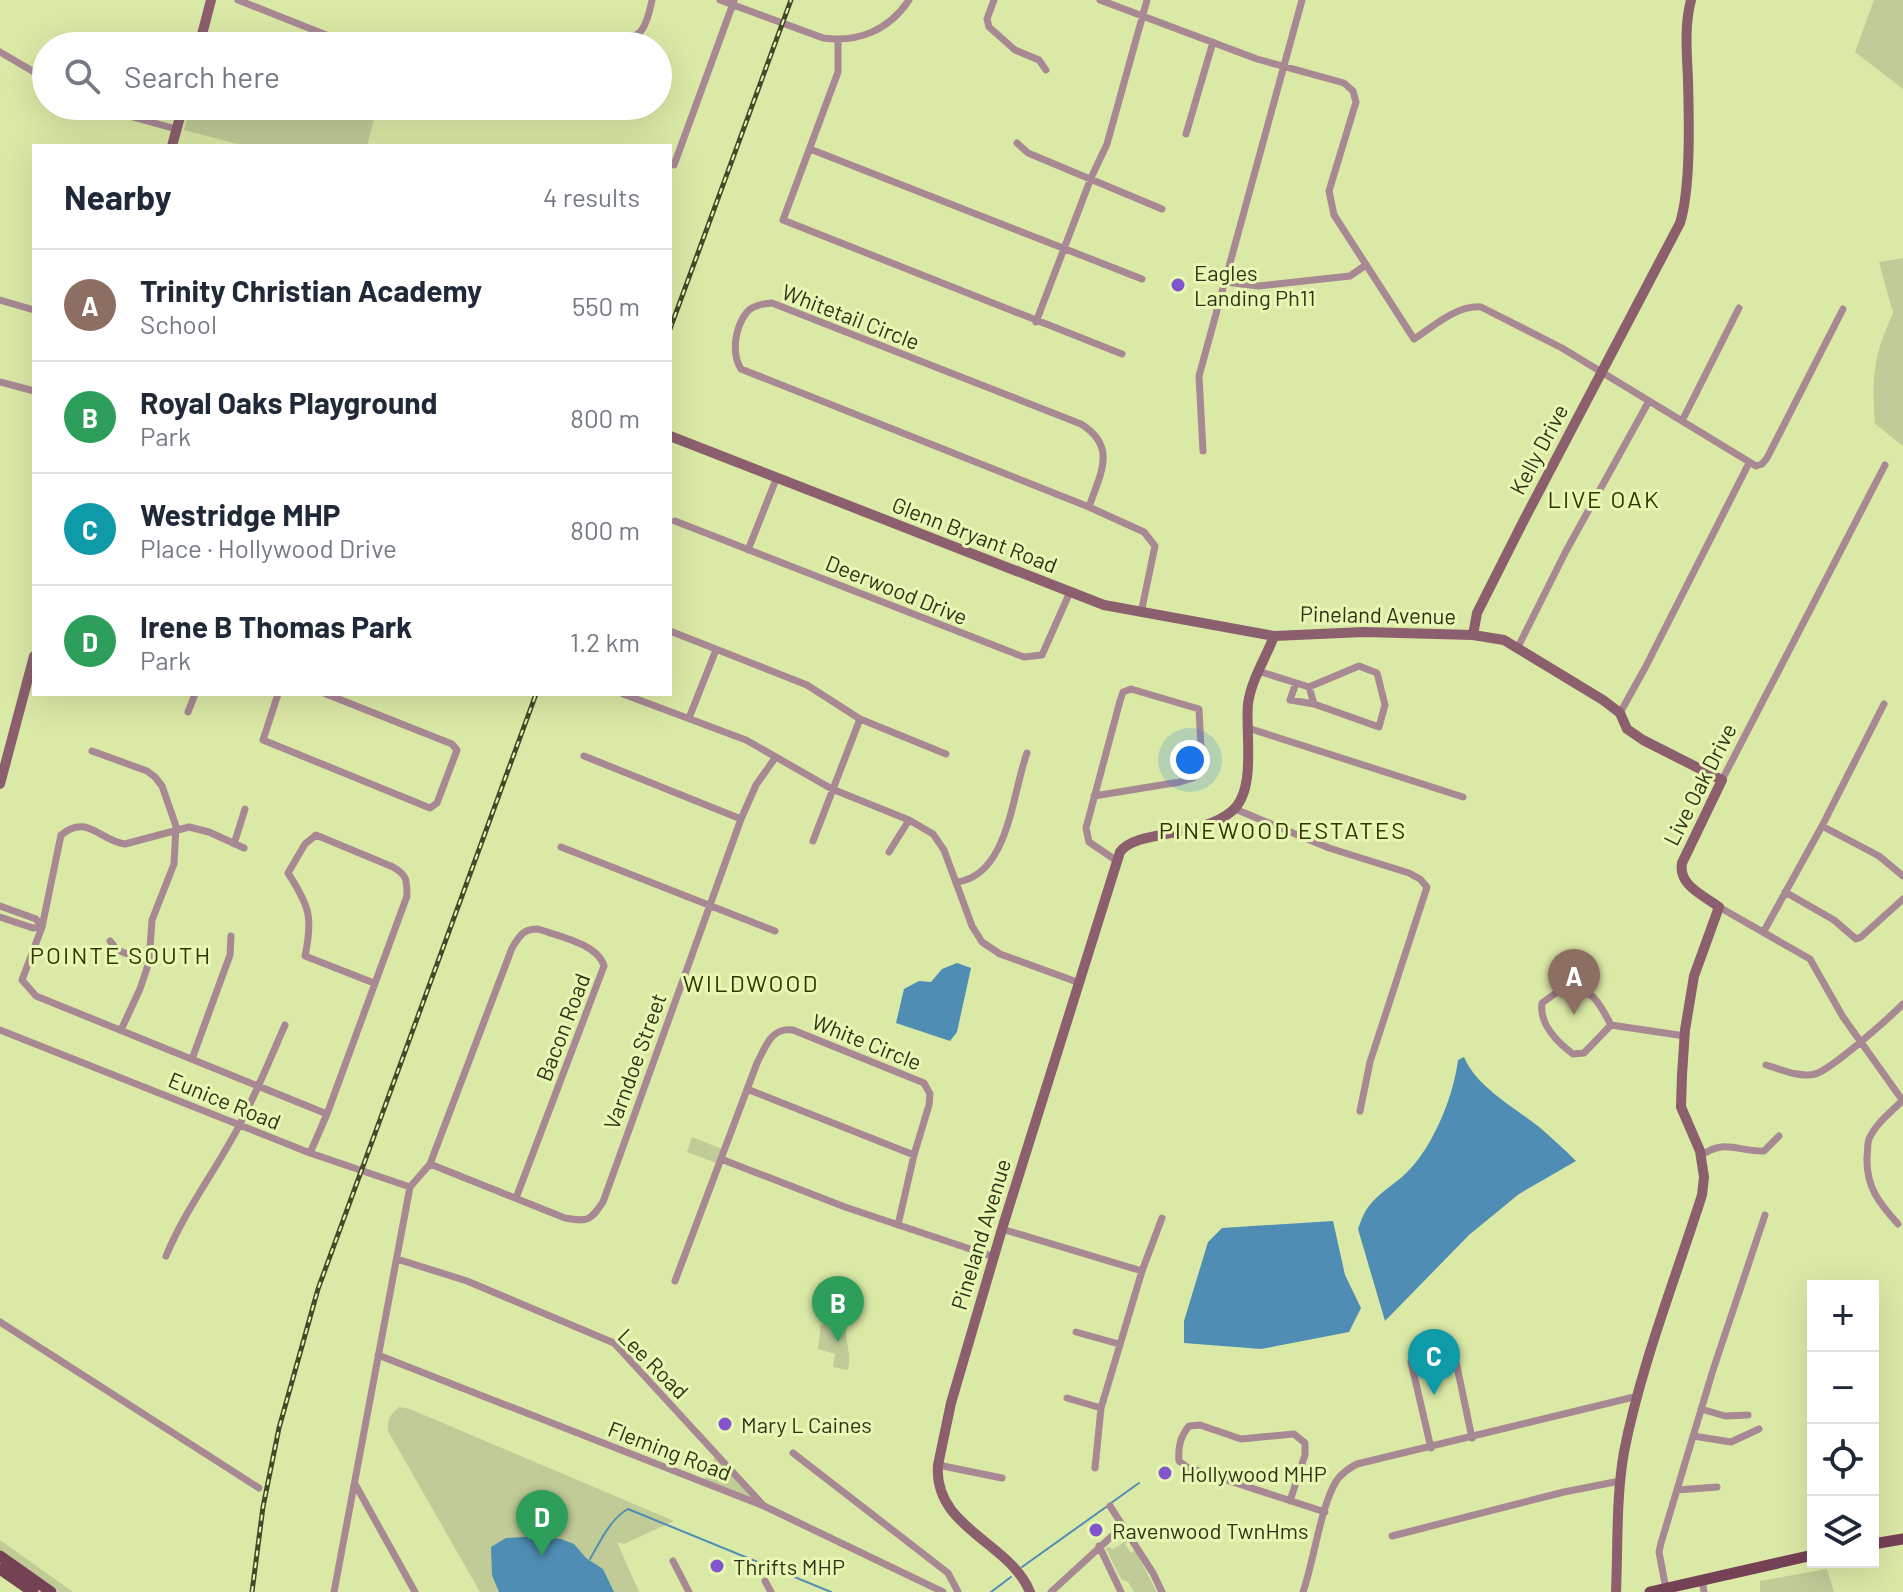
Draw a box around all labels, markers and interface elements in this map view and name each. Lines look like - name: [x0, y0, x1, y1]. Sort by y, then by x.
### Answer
- search box: [32, 32, 672, 120]
- icon: search: [60, 54, 104, 98]
- text: Search here: [124, 58, 280, 94]
- text: Nearby: [64, 176, 172, 217]
- text: 4 results: [543, 181, 640, 212]
- place label: Eagles Landing Ph11: [1194, 259, 1315, 310]
- text: Trinity Christian Academy: [140, 272, 482, 308]
- marker: Eagles Landing Ph11: [1169, 276, 1187, 294]
- street label: Whitetail Circle: [778, 278, 924, 354]
- text: A: [81, 290, 99, 321]
- text: 550 m: [572, 290, 640, 321]
- text: School: [140, 308, 217, 339]
- text: Royal Oaks Playground: [140, 384, 438, 420]
- street label: Kelly Drive: [1503, 399, 1573, 499]
- text: B: [82, 402, 98, 433]
- text: 800 m: [570, 402, 640, 433]
- text: Park: [140, 420, 191, 451]
- district label: LIVE OAK: [1547, 484, 1661, 513]
- street label: Glenn Bryant Road: [889, 491, 1061, 577]
- text: Westridge MHP: [140, 496, 340, 532]
- text: C: [82, 514, 98, 545]
- text: 800 m: [570, 514, 640, 545]
- text: Place · Hollywood Drive: [140, 532, 397, 563]
- street label: Deerwood Drive: [822, 549, 972, 629]
- street label: Pineland Avenue: [1300, 600, 1456, 628]
- text: Irene B Thomas Park: [140, 608, 412, 644]
- text: D: [82, 626, 98, 657]
- text: 1.2 km: [570, 626, 640, 657]
- text: Park: [140, 644, 191, 675]
- street label: Live Oak Drive: [1657, 719, 1741, 849]
- your location: [1170, 740, 1210, 780]
- district label: PINEWOOD ESTATES: [1159, 815, 1407, 844]
- district label: POINTE SOUTH: [30, 940, 212, 969]
- pin: A: [1548, 949, 1600, 1015]
- district label: WILDWOOD: [683, 968, 819, 997]
- street label: Bacon Road: [530, 970, 594, 1084]
- street label: Varndoe Street: [597, 989, 671, 1133]
- street label: White Circle: [808, 1007, 926, 1075]
- street label: Eunice Road: [165, 1066, 285, 1134]
- street label: Pineland Avenue: [945, 1155, 1015, 1313]
- pin: B: [812, 1276, 864, 1342]
- map controls: [1807, 1280, 1879, 1568]
- button: +: [1807, 1280, 1879, 1352]
- street label: Lee Road: [613, 1322, 695, 1404]
- pin: C: [1408, 1329, 1460, 1395]
- button: −: [1807, 1352, 1879, 1424]
- place label: Mary L Caines: [741, 1411, 872, 1437]
- street label: Fleming Road: [605, 1415, 735, 1485]
- marker: Mary L Caines: [716, 1415, 734, 1433]
- button: locate: [1807, 1424, 1879, 1496]
- place label: Hollywood MHP: [1181, 1460, 1327, 1486]
- marker: Hollywood MHP: [1156, 1464, 1174, 1482]
- pin: D: [516, 1490, 568, 1556]
- button: layers: [1807, 1496, 1879, 1568]
- place label: Ravenwood TwnHms: [1112, 1517, 1309, 1543]
- marker: Ravenwood TwnHms: [1087, 1521, 1105, 1539]
- place label: Thrifts MHP: [733, 1553, 845, 1579]
- marker: Thrifts MHP: [708, 1557, 726, 1575]

